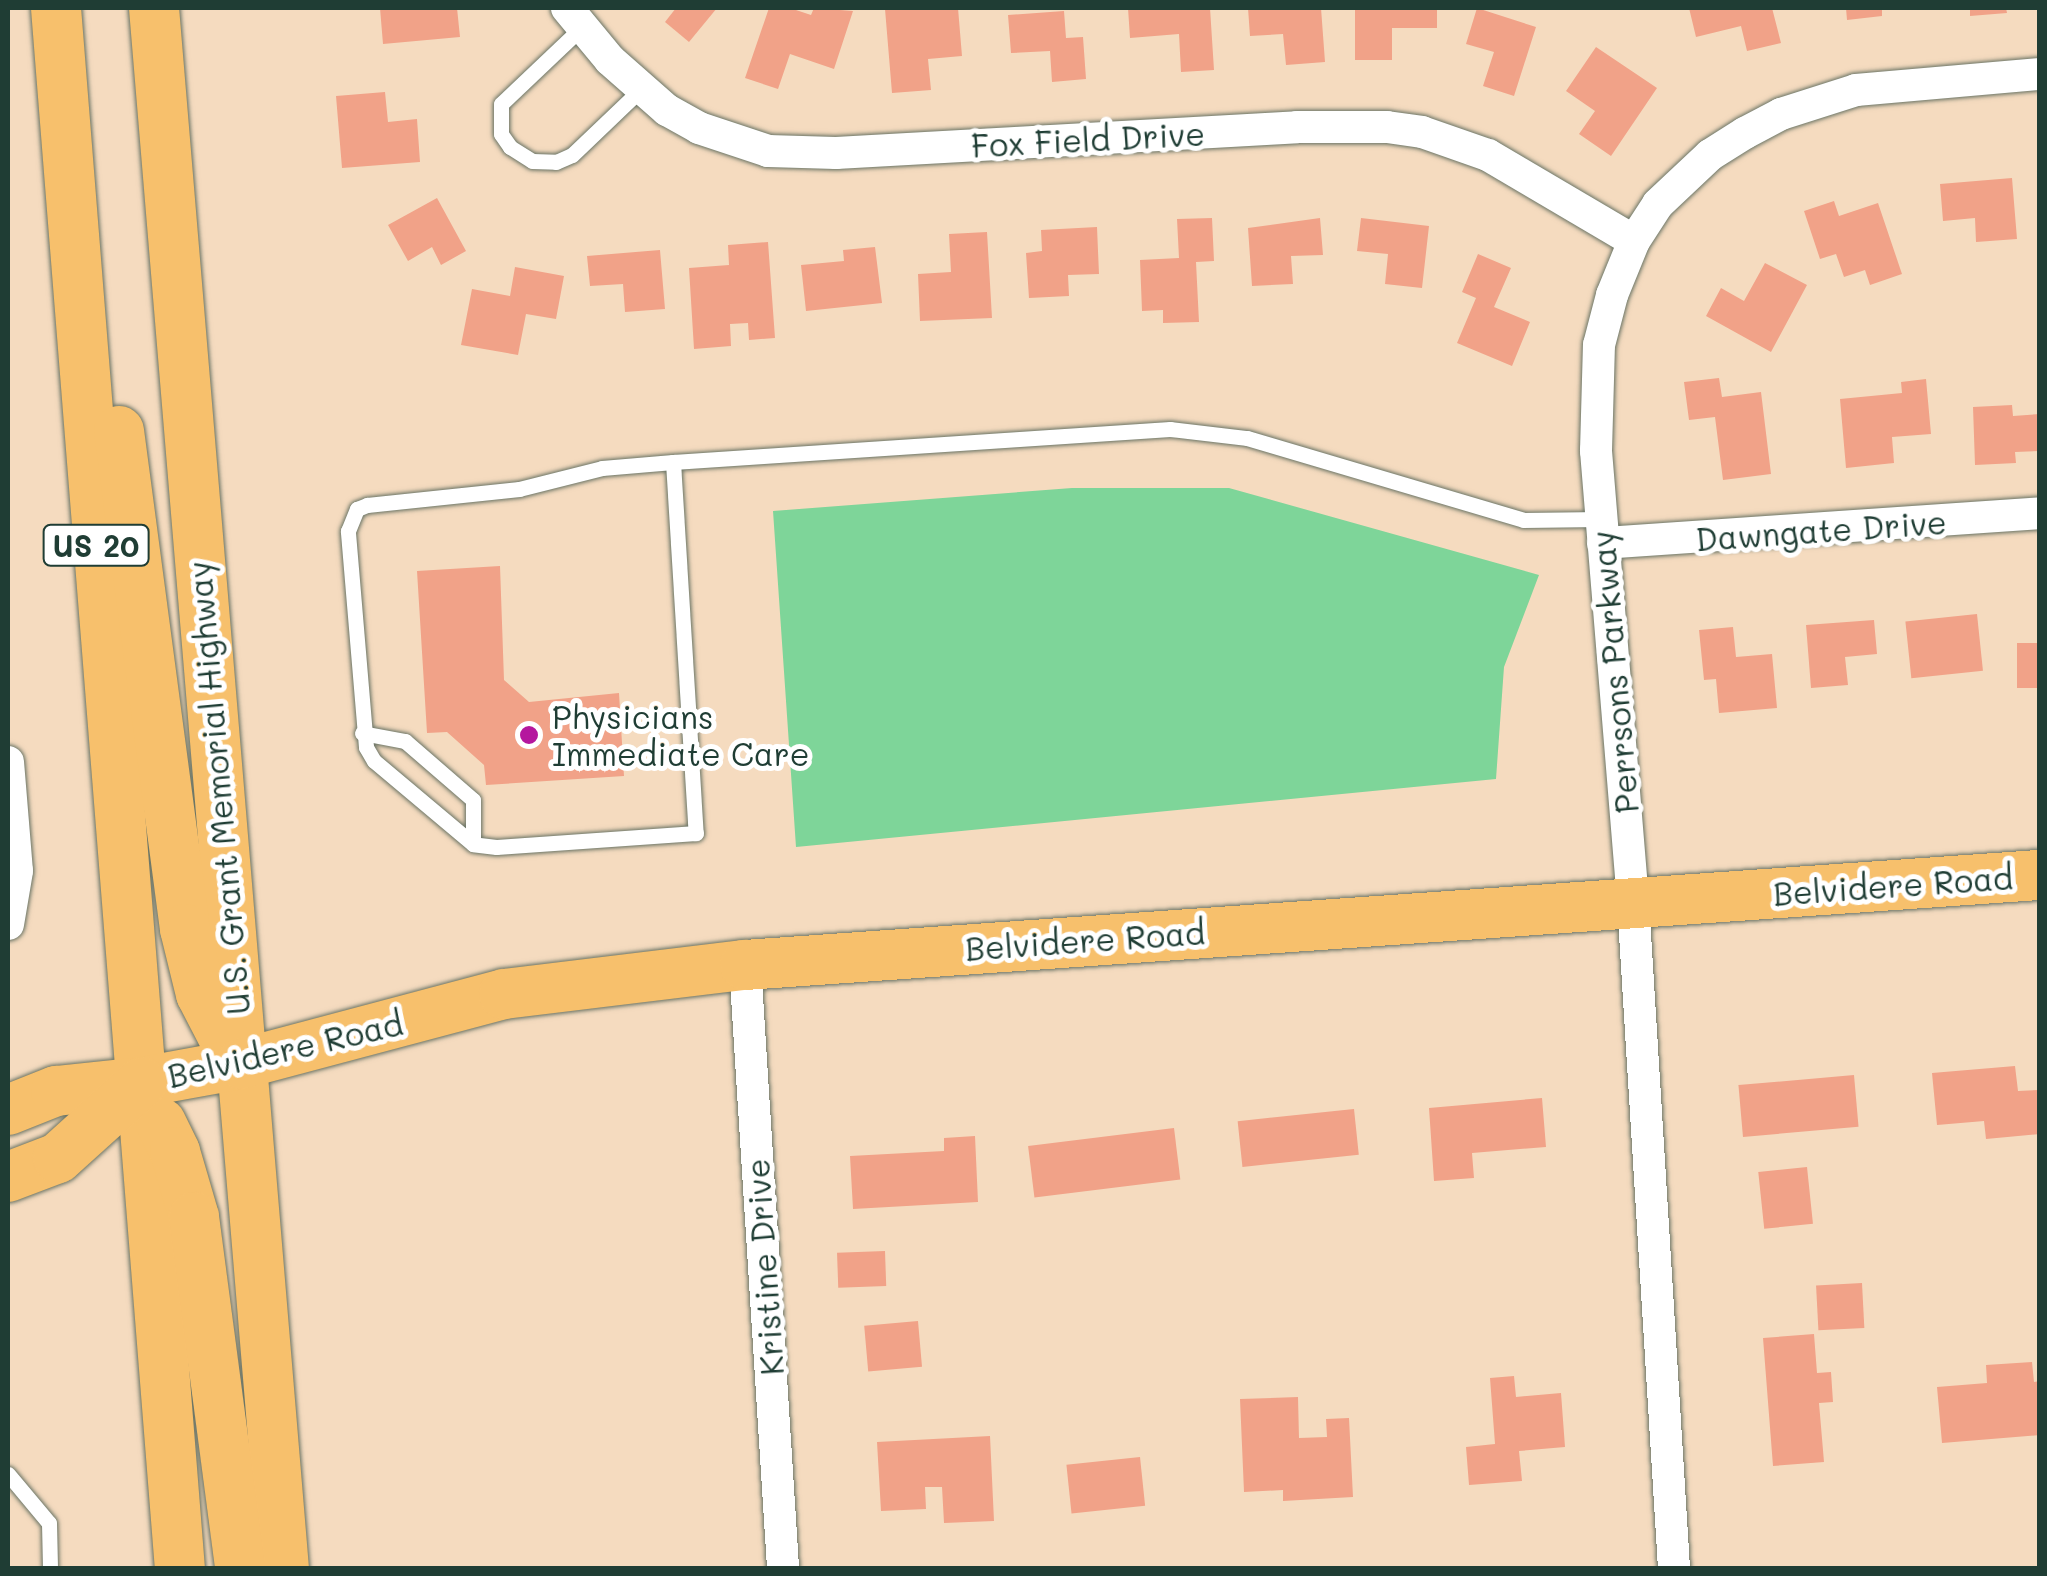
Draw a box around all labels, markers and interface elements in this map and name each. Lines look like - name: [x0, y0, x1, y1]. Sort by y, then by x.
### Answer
- street label: Fox Field Drive: [970, 114, 1206, 164]
- street label: Dawngate Drive: [1694, 502, 1948, 558]
- road number: US 20: [41, 520, 151, 570]
- street label: Perrsons Parkway: [1583, 529, 1645, 815]
- street label: U.S. Grant Memorial Highway: [179, 560, 257, 1016]
- place label: Physicians Immediate Care: [552, 698, 810, 773]
- marker: Physicians Immediate Care: [516, 722, 542, 748]
- street label: Belvidere Road: [1772, 857, 2014, 913]
- street label: Belvidere Road: [964, 912, 1206, 968]
- street label: Belvidere Road: [164, 1003, 406, 1095]
- street label: Kristine Drive: [737, 1157, 791, 1377]

